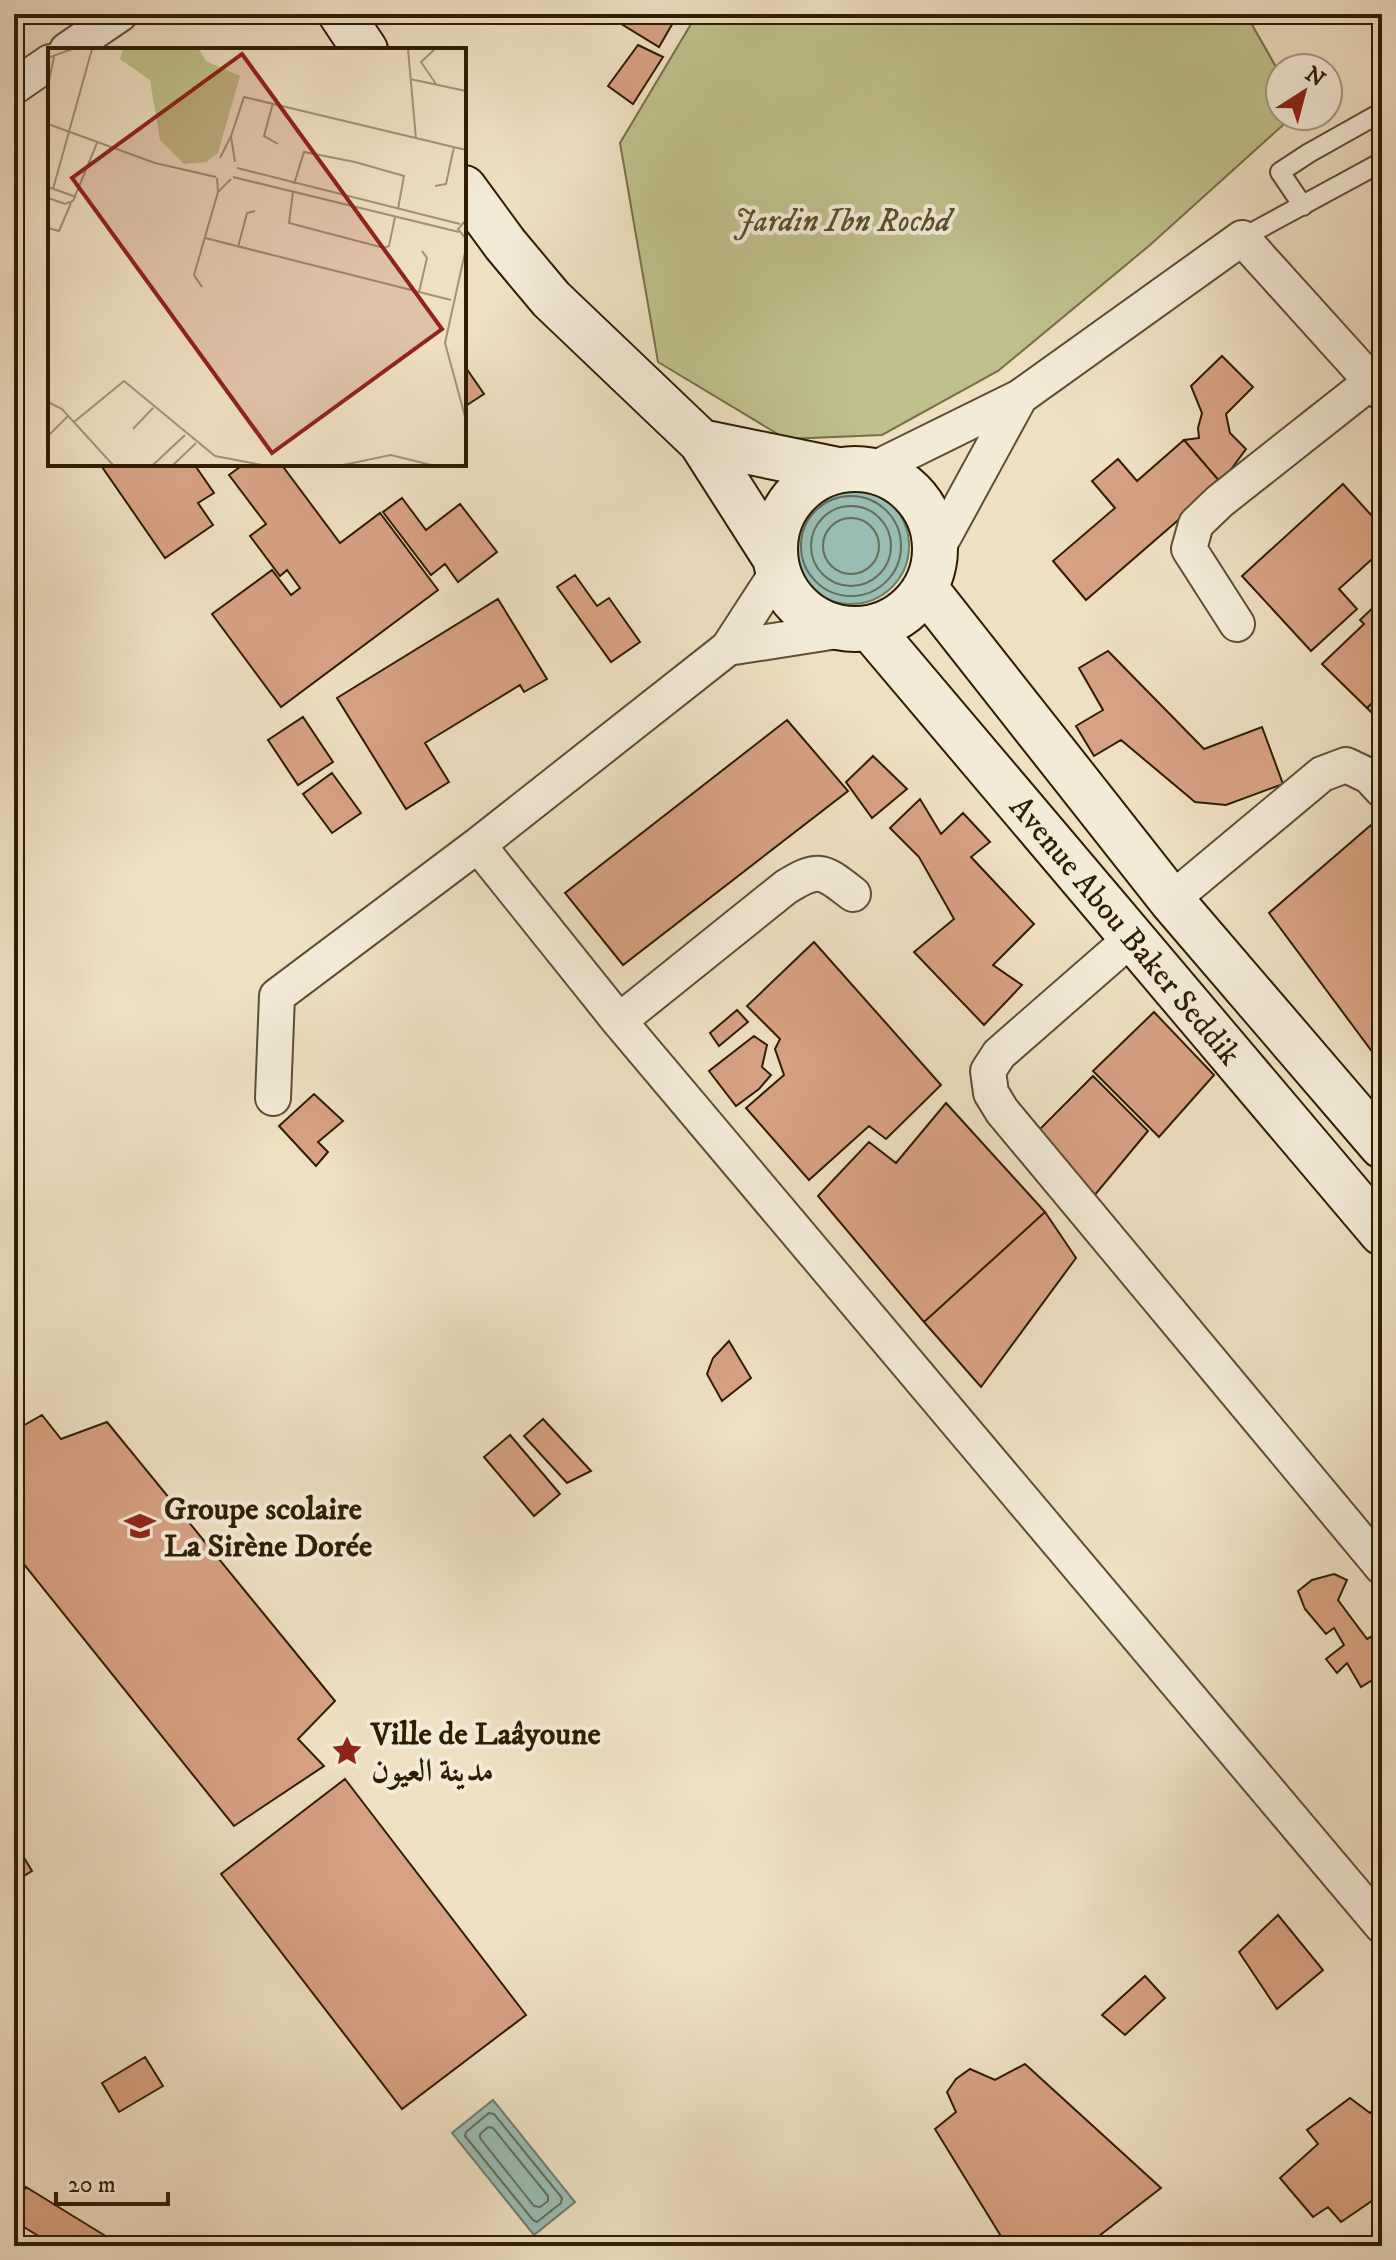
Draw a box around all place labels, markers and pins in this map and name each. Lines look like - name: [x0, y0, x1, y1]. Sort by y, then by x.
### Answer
- place label: Groupe scolaire La Sirène Dorée: [164, 1490, 372, 1567]
- school or university icon: Groupe scolaire La Sirène Dorée: [123, 1509, 157, 1543]
- place label: Ville de Laâyoune مدينة العيون: [369, 1715, 601, 1792]
- place icon: Ville de Laâyoune مدينة العيون: [330, 1734, 364, 1768]

